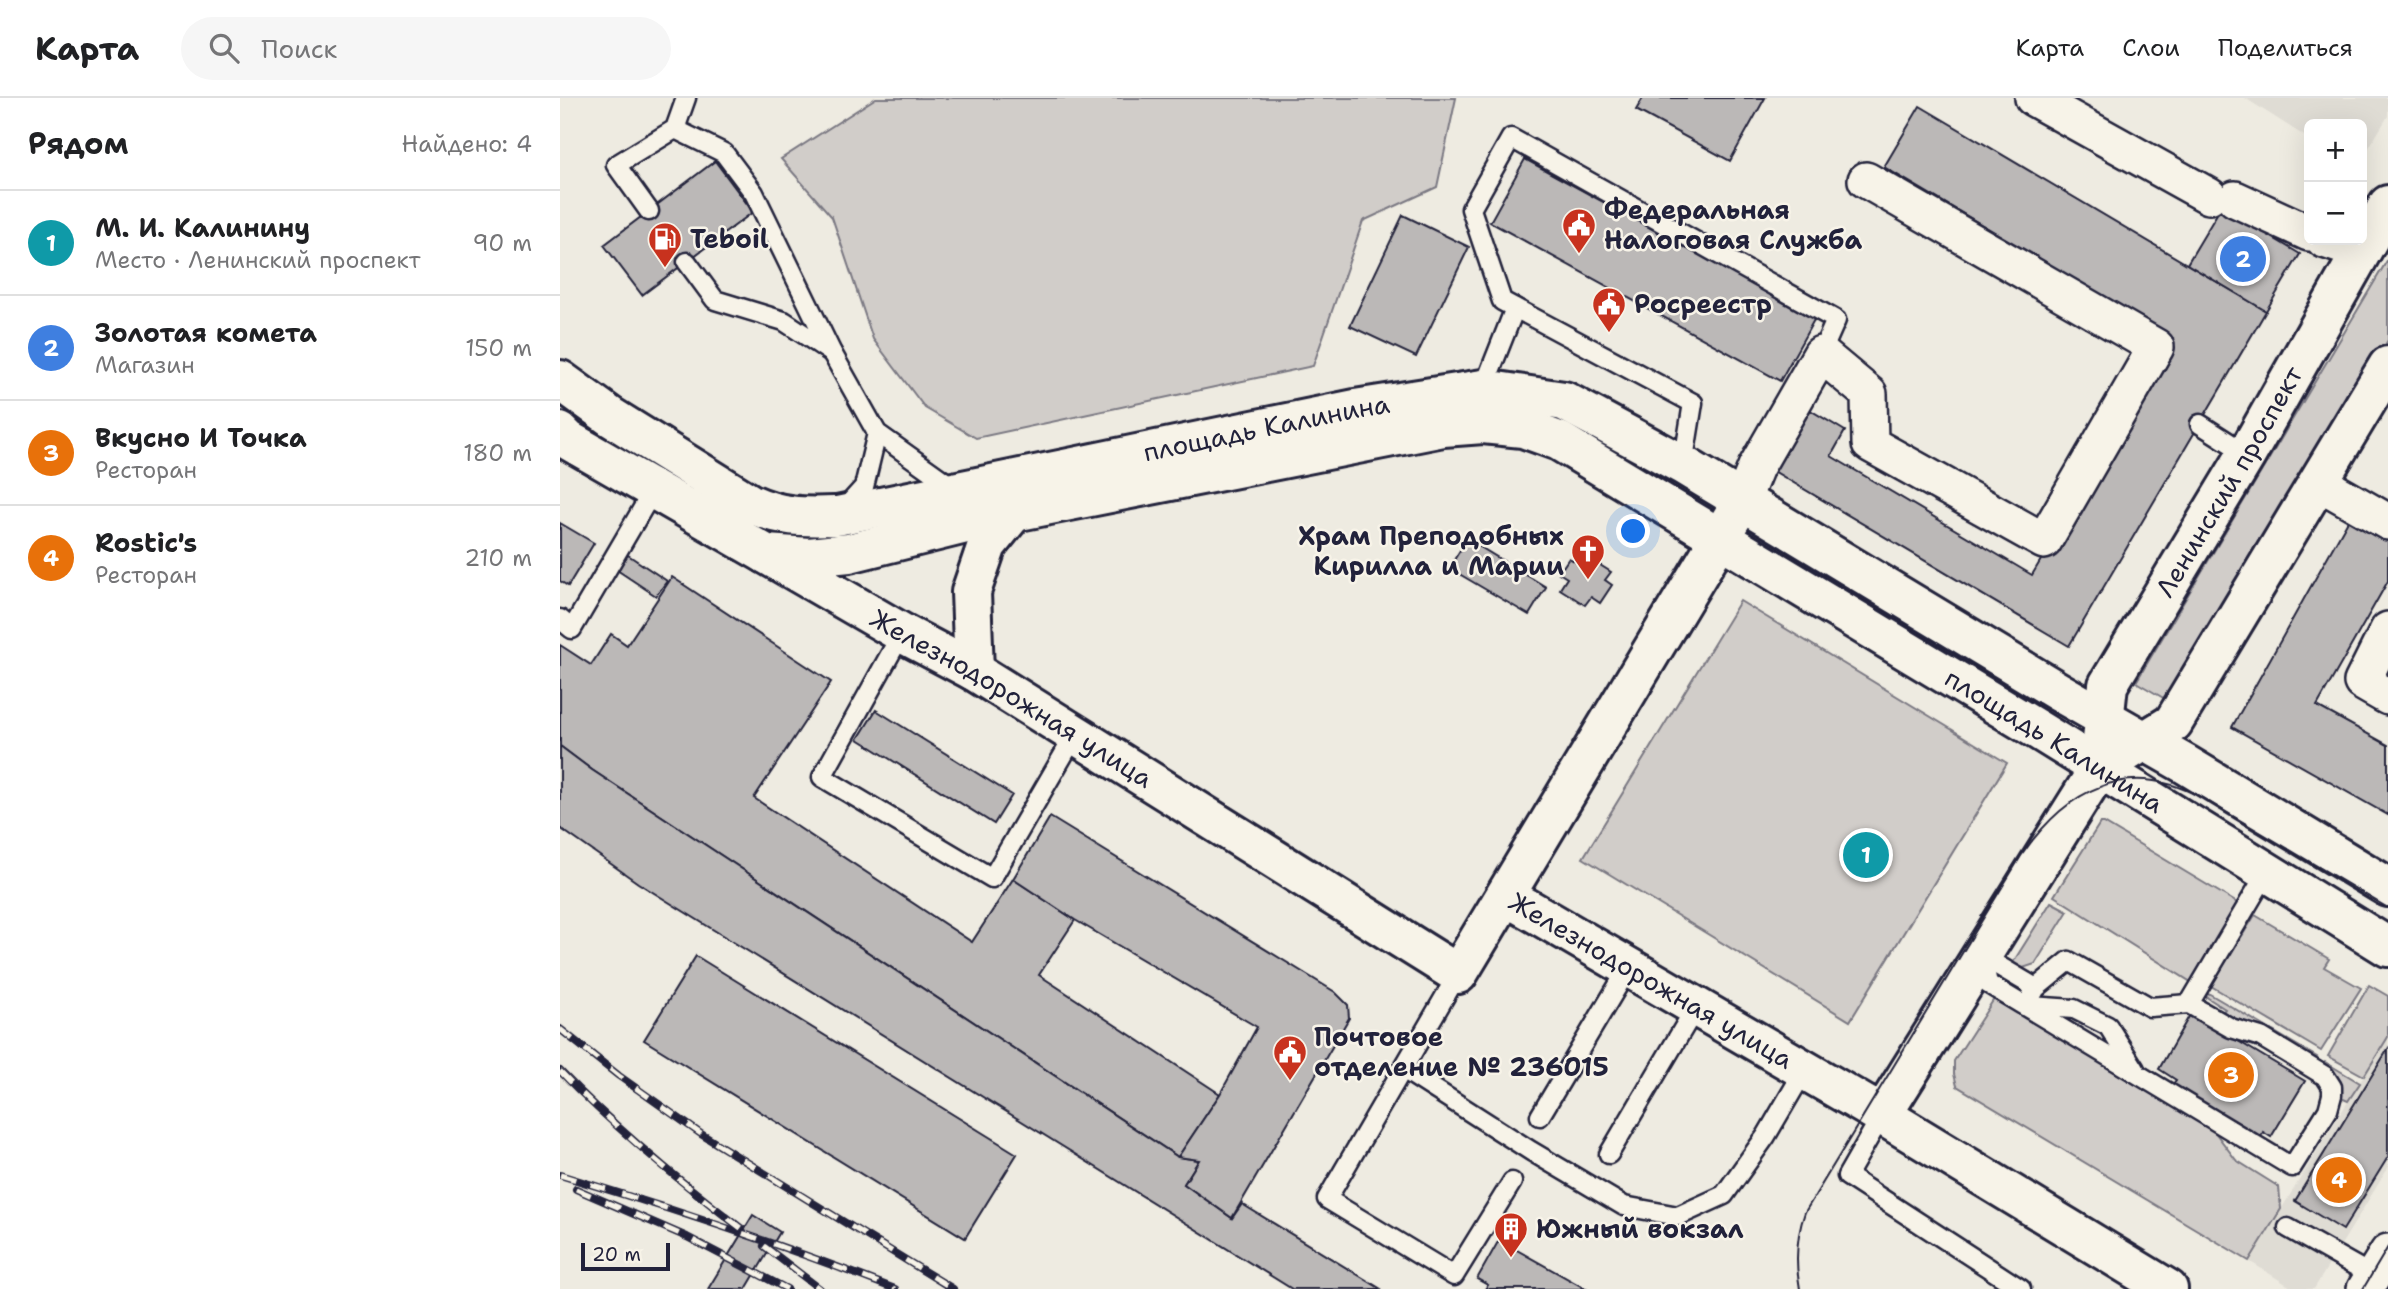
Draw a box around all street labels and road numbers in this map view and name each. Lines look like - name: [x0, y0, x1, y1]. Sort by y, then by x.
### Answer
- street label: Ленинский проспект: [2147, 359, 2311, 603]
- street label: площадь Калинина: [1140, 386, 1392, 469]
- street label: Железнодорожная улица: [864, 600, 1160, 796]
- street label: площадь Калинина: [1939, 660, 2171, 821]
- street label: Железнодорожная улица: [1503, 884, 1800, 1077]

